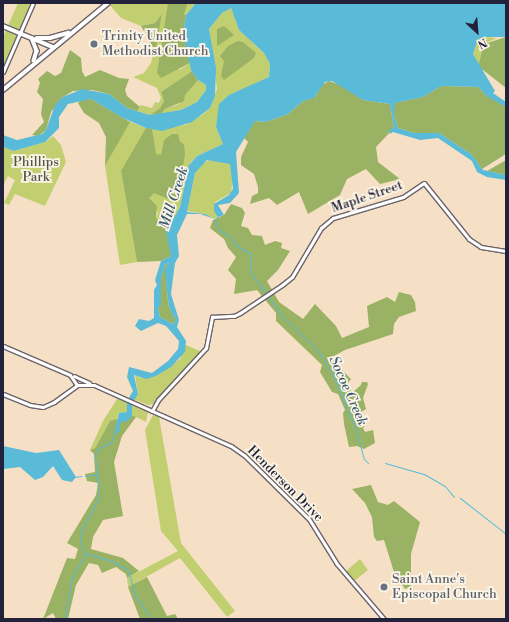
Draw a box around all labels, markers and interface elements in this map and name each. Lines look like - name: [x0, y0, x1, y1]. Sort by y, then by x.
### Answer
- north arrow: [457, 12, 497, 52]
- place label: Trinity United Methodist Church: [102, 29, 208, 60]
- text: N: [475, 35, 489, 51]
- marker: Trinity United Methodist Church: [89, 39, 99, 49]
- park label: Phillips Park: [13, 155, 59, 186]
- water label: Mill Creek: [156, 165, 192, 231]
- street label: Maple Street: [329, 178, 405, 216]
- water label: Socoe Creek: [325, 354, 371, 428]
- street label: Henderson Drive: [244, 443, 326, 525]
- place label: Saint Anne's Episcopal Church: [392, 572, 497, 603]
- marker: Saint Anne's Episcopal Church: [379, 582, 389, 592]

